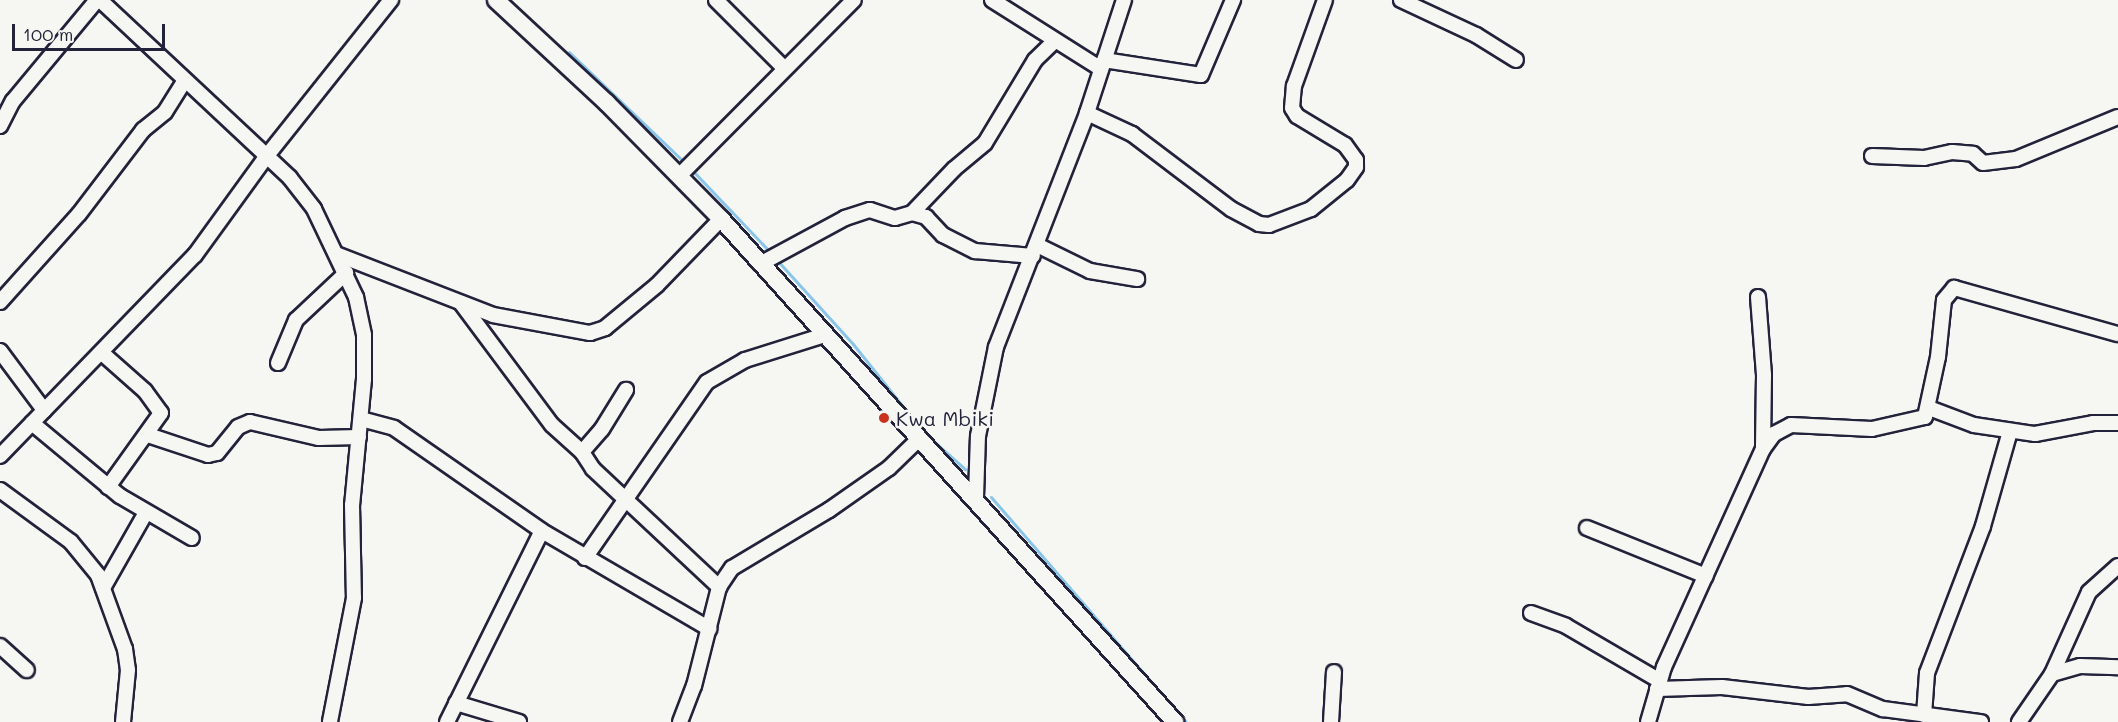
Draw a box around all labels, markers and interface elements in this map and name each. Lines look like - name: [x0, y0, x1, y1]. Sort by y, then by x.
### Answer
- scale bar: [15, 12, 168, 50]
- text: 100 m: [23, 22, 73, 46]
- place label: Kwa Mbiki: [896, 406, 994, 430]
- marker: Kwa Mbiki: [877, 411, 891, 425]

